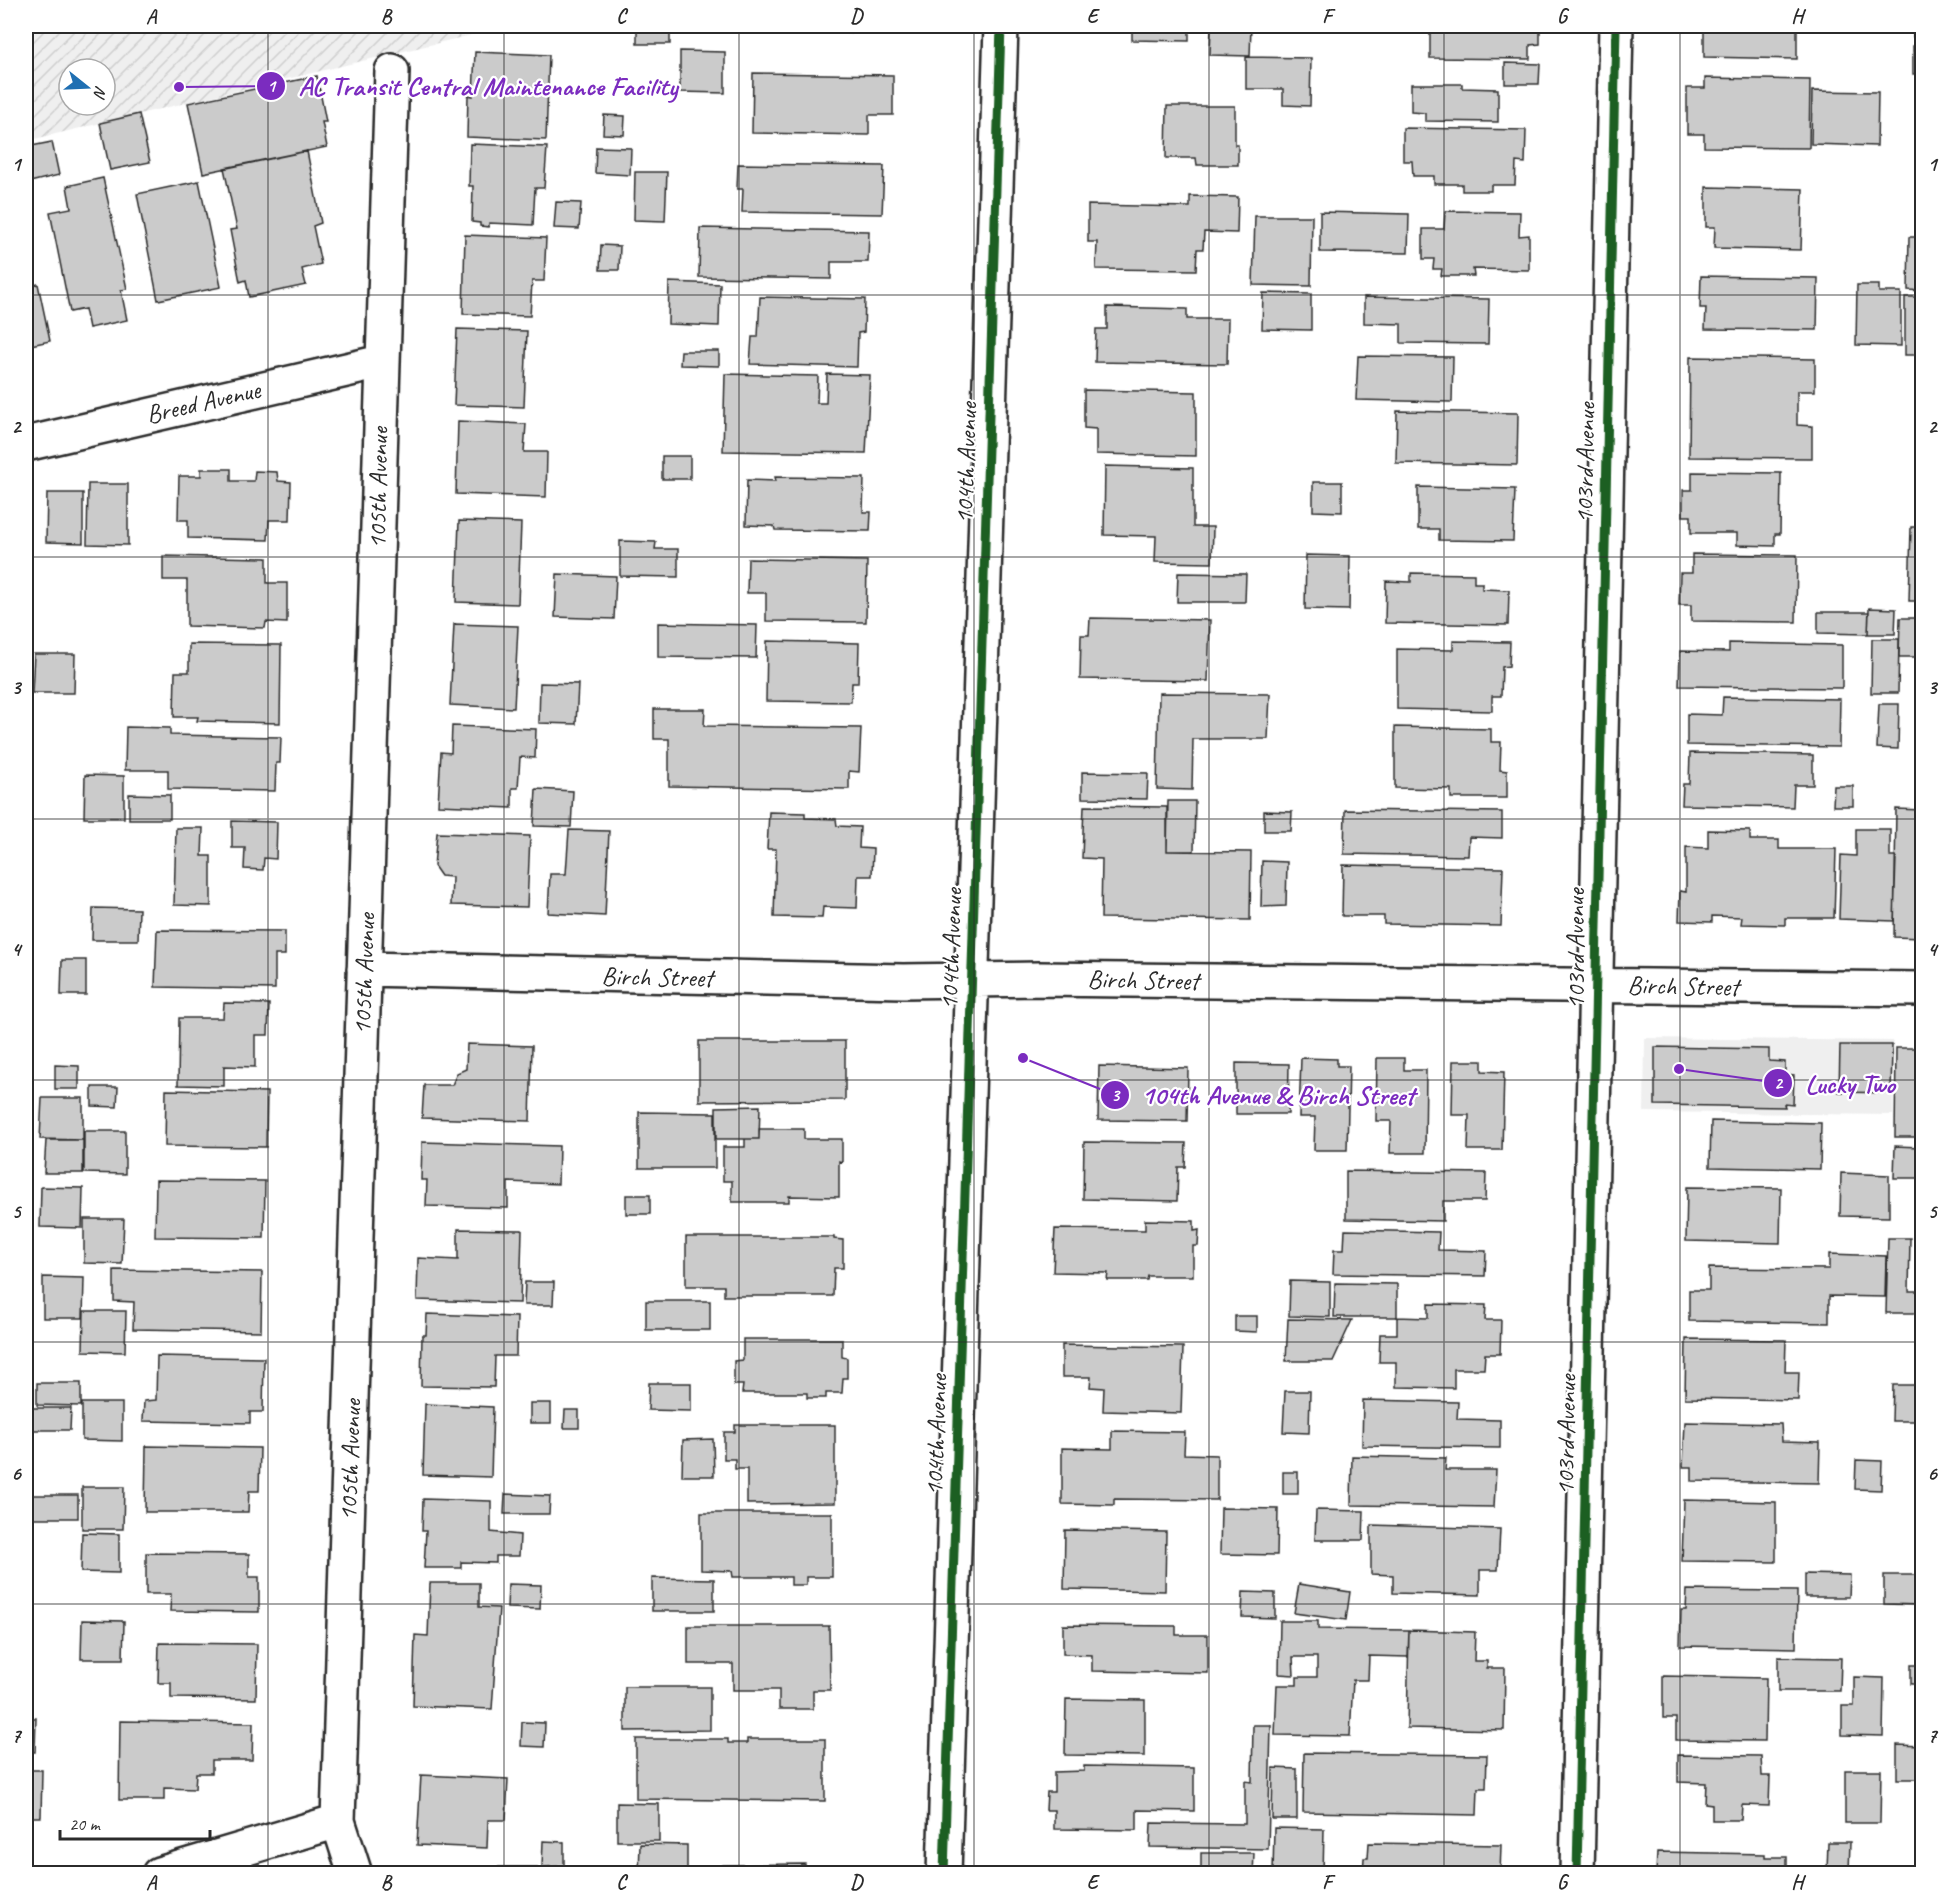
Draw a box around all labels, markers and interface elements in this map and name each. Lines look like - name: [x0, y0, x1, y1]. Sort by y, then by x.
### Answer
- text: A: [146, 4, 158, 29]
- text: B: [381, 4, 393, 29]
- text: C: [616, 4, 628, 29]
- text: D: [850, 4, 864, 29]
- text: E: [1087, 4, 1101, 29]
- text: F: [1322, 4, 1336, 29]
- text: G: [1557, 4, 1570, 29]
- text: H: [1791, 4, 1806, 29]
- north arrow: [57, 57, 117, 117]
- callout: AC Transit Central Maintenance Facility: [256, 63, 689, 108]
- text: AC Transit Central Maintenance Facility: [299, 69, 680, 103]
- text: 1: [267, 75, 277, 97]
- text: N: [88, 84, 111, 102]
- text: 1: [12, 152, 23, 177]
- text: 1: [1928, 152, 1939, 177]
- street label: Breed Avenue: [143, 373, 265, 431]
- street label: 104th Avenue: [947, 400, 985, 524]
- street label: 103rd Avenue: [1567, 401, 1603, 524]
- text: 2: [12, 414, 23, 439]
- text: 2: [1928, 414, 1939, 439]
- street label: 105th Avenue: [360, 425, 396, 549]
- text: 3: [12, 675, 23, 700]
- text: 3: [1928, 675, 1939, 700]
- street label: 104th Avenue: [932, 886, 970, 1010]
- street label: 103rd Avenue: [1559, 887, 1592, 1009]
- street label: 105th Avenue: [345, 911, 383, 1035]
- text: 4: [12, 937, 24, 962]
- text: 4: [1928, 937, 1940, 962]
- street label: Birch Street: [601, 960, 716, 995]
- street label: Birch Street: [1087, 963, 1202, 998]
- street label: Birch Street: [1627, 969, 1742, 1004]
- callout: Lucky Two: [1763, 1061, 1906, 1106]
- text: Lucky Two: [1805, 1067, 1897, 1101]
- callout: 104th Avenue & Birch Street: [1100, 1072, 1427, 1117]
- text: 2: [1774, 1072, 1784, 1094]
- text: 104th Avenue & Birch Street: [1141, 1078, 1419, 1112]
- text: 3: [1111, 1084, 1121, 1106]
- text: 5: [12, 1199, 23, 1224]
- text: 5: [1928, 1199, 1939, 1224]
- street label: 104th Avenue: [917, 1372, 955, 1496]
- street label: 103rd Avenue: [1548, 1373, 1584, 1496]
- street label: 105th Avenue: [331, 1397, 369, 1521]
- text: 6: [11, 1461, 22, 1486]
- text: 6: [1927, 1461, 1938, 1486]
- text: 7: [12, 1723, 23, 1748]
- text: 7: [1928, 1723, 1939, 1748]
- scale bar: [60, 1803, 210, 1841]
- text: 20 m: [69, 1813, 102, 1835]
- text: A: [146, 1870, 158, 1895]
- text: B: [381, 1870, 393, 1895]
- text: C: [616, 1870, 628, 1895]
- text: D: [850, 1870, 864, 1895]
- text: E: [1087, 1870, 1101, 1895]
- text: F: [1322, 1870, 1336, 1895]
- text: G: [1557, 1870, 1570, 1895]
- text: H: [1791, 1870, 1806, 1895]

